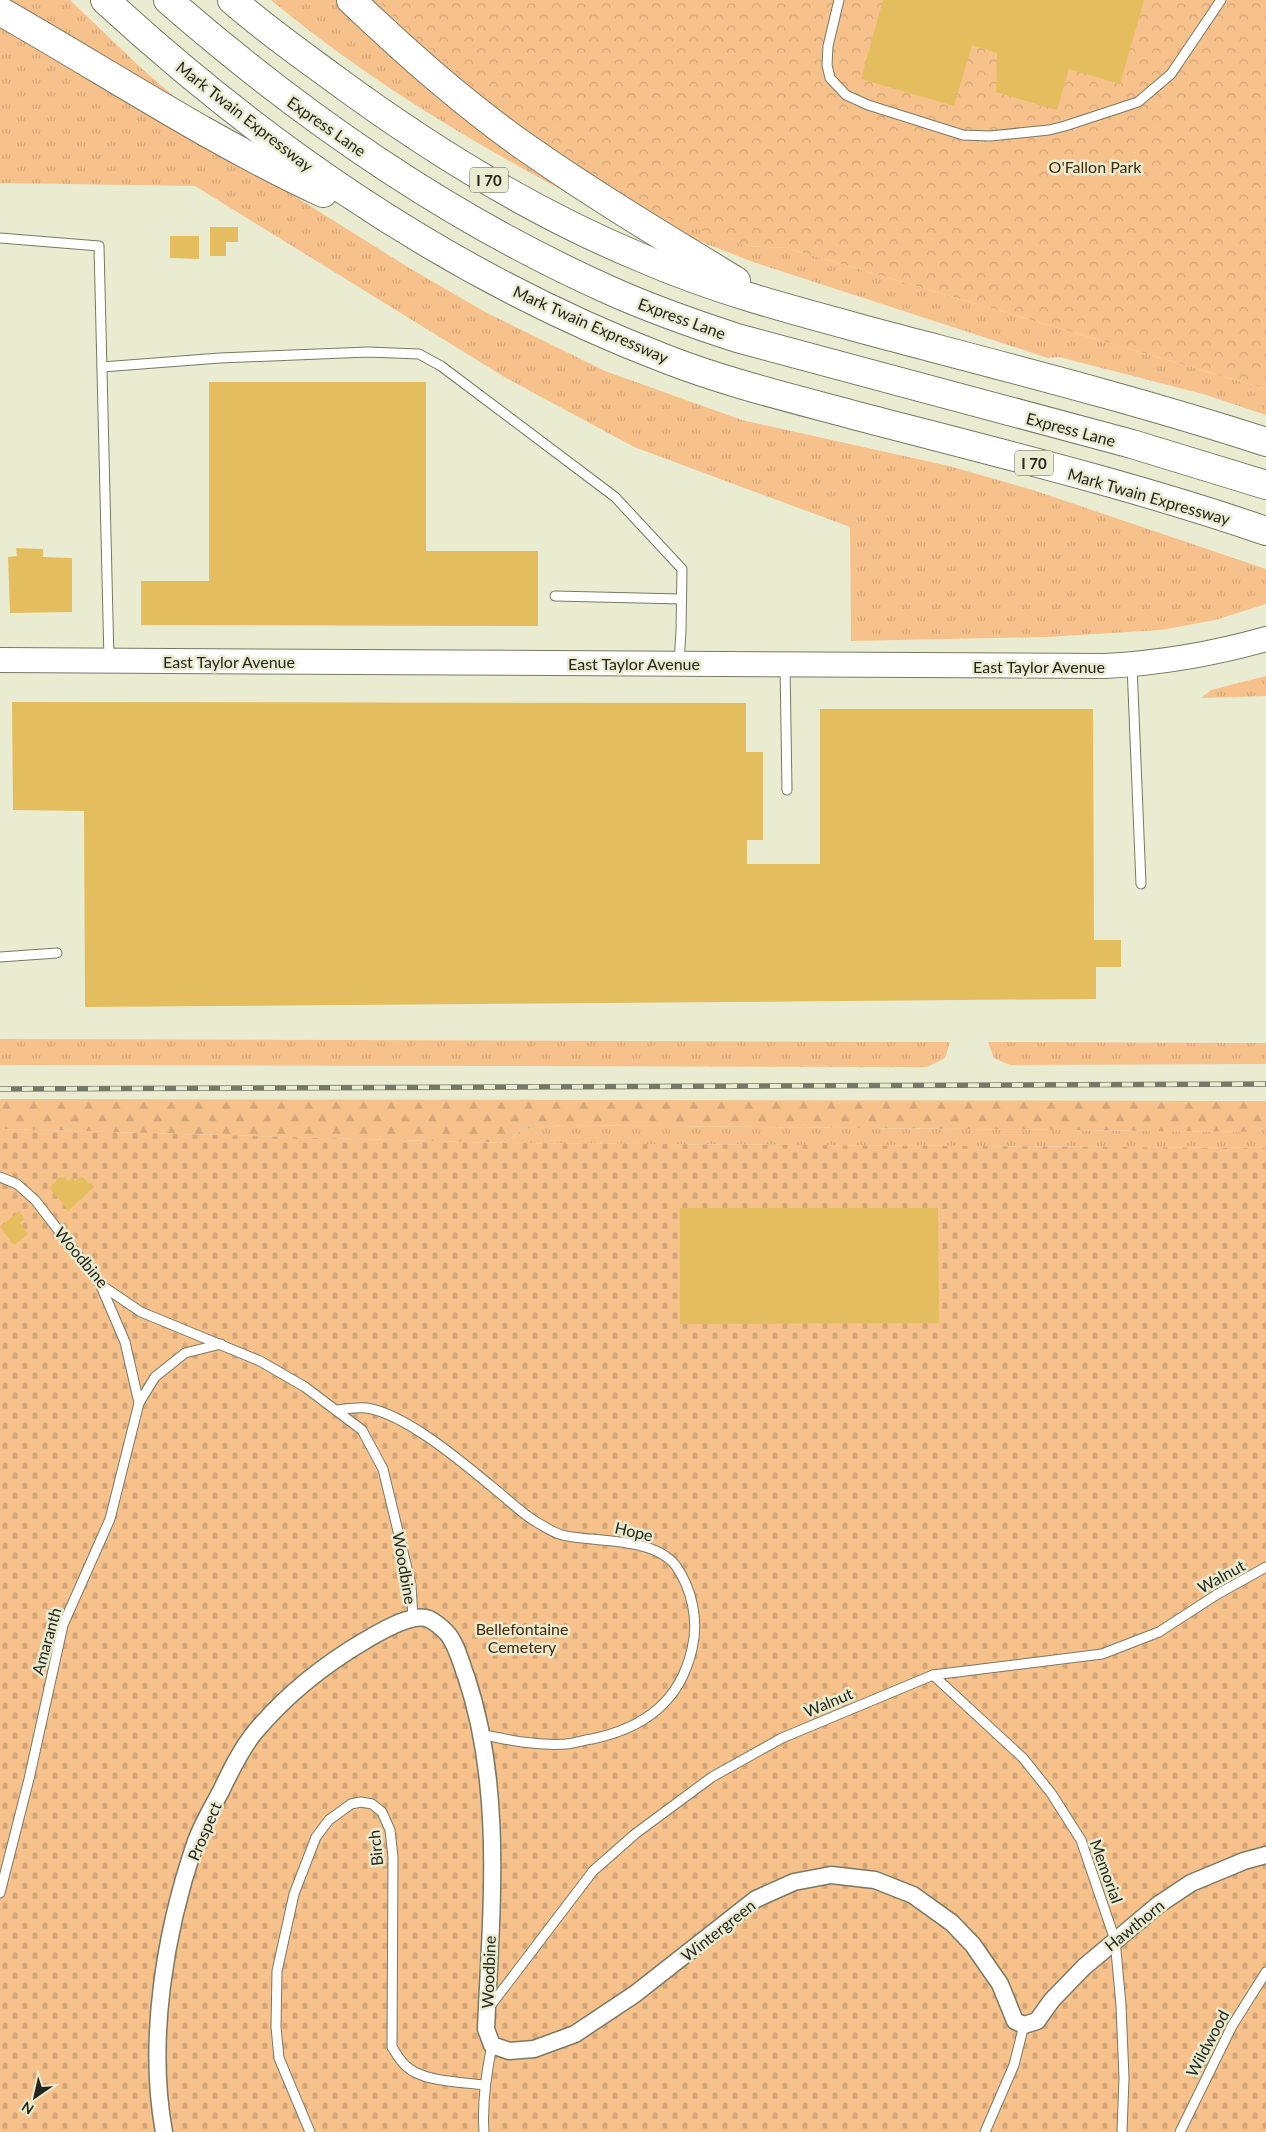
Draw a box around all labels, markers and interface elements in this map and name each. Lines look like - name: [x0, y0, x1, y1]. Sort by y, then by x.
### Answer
- street label: Mark Twain Expressway: [173, 57, 318, 176]
- street label: Express Lane: [284, 92, 370, 160]
- park label: O'Fallon Park: [1049, 157, 1142, 176]
- road number: I 70: [470, 168, 508, 192]
- street label: Mark Twain Expressway: [510, 281, 672, 367]
- street label: Express Lane: [636, 293, 728, 343]
- street label: Express Lane: [1024, 408, 1118, 450]
- road number: I 70: [1015, 450, 1053, 476]
- street label: Mark Twain Expressway: [1066, 464, 1233, 528]
- street label: East Taylor Avenue: [163, 652, 295, 671]
- street label: East Taylor Avenue: [568, 654, 700, 673]
- street label: East Taylor Avenue: [973, 657, 1105, 676]
- street label: Woodbine: [51, 1223, 113, 1291]
- street label: Hope: [613, 1517, 655, 1545]
- street label: Woodbine: [389, 1530, 421, 1606]
- street label: Walnut: [1194, 1555, 1248, 1597]
- street label: Amaranth: [27, 1605, 65, 1677]
- park label: Bellefontaine Cemetery: [476, 1619, 568, 1656]
- street label: Walnut: [801, 1683, 855, 1721]
- street label: Prospect: [183, 1799, 225, 1863]
- street label: Birch: [364, 1829, 386, 1867]
- street label: Memorial: [1087, 1836, 1127, 1906]
- street label: Wintergreen: [677, 1895, 759, 1965]
- street label: Hawthorn: [1100, 1895, 1168, 1955]
- street label: Woodbine: [477, 1935, 499, 2009]
- street label: Wildwood: [1182, 2006, 1232, 2080]
- north arrow: [10, 2072, 60, 2122]
- text: N: [18, 2098, 37, 2118]

